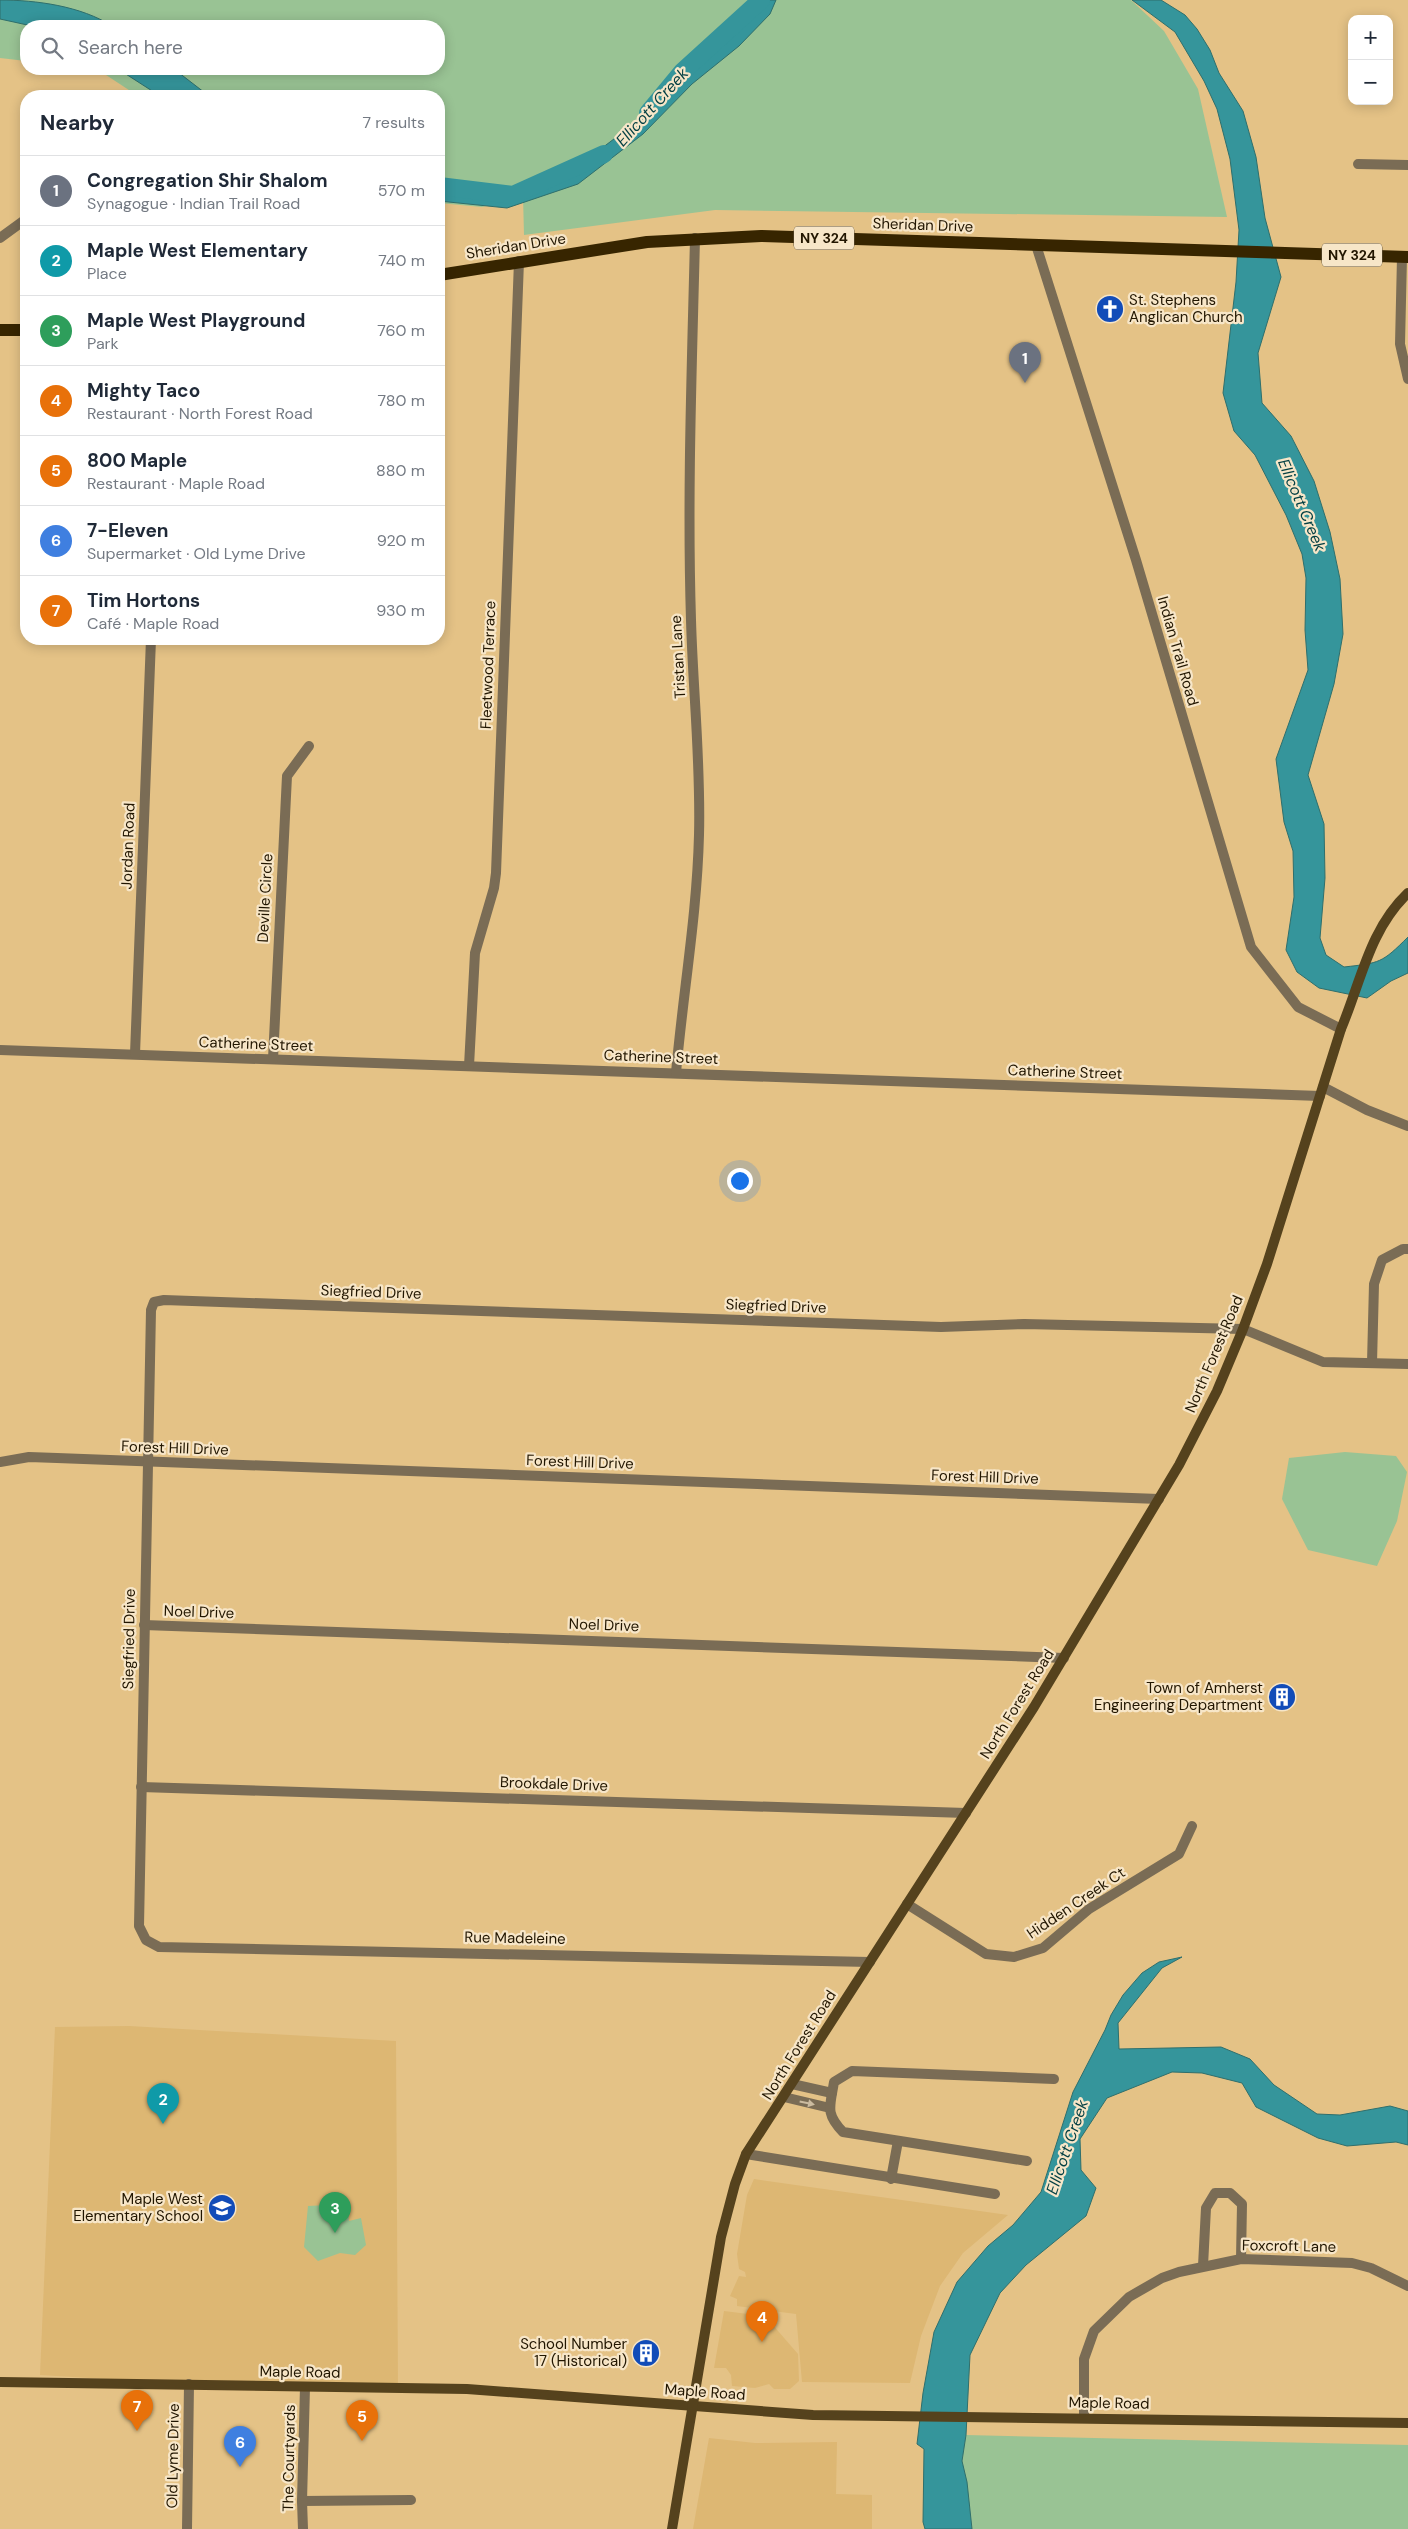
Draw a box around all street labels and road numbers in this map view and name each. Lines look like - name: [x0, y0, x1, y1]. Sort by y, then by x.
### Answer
- street label: Sheridan Drive: [872, 213, 974, 237]
- road number: NY 324: [794, 227, 854, 250]
- street label: Sheridan Drive: [465, 228, 567, 264]
- road number: NY 324: [1322, 244, 1382, 266]
- street label: Indian Trail Road: [1153, 594, 1203, 708]
- street label: Fleetwood Terrace: [476, 601, 500, 729]
- street label: Tristan Lane: [666, 615, 690, 699]
- street label: Jordan Road: [116, 802, 140, 890]
- street label: Deville Circle: [253, 853, 277, 943]
- street label: Catherine Street: [198, 1032, 314, 1056]
- street label: Catherine Street: [603, 1045, 719, 1069]
- street label: Catherine Street: [1007, 1060, 1123, 1084]
- street label: Siegfried Drive: [320, 1280, 422, 1304]
- street label: North Forest Road: [1180, 1292, 1248, 1416]
- street label: Siegfried Drive: [725, 1294, 827, 1318]
- street label: Forest Hill Drive: [121, 1436, 229, 1460]
- street label: Forest Hill Drive: [526, 1450, 634, 1474]
- street label: Forest Hill Drive: [931, 1465, 1039, 1489]
- street label: Siegfried Drive: [118, 1588, 140, 1690]
- street label: Noel Drive: [163, 1601, 235, 1623]
- street label: Noel Drive: [568, 1614, 640, 1636]
- street label: North Forest Road: [975, 1645, 1059, 1763]
- street label: Brookdale Drive: [500, 1772, 608, 1796]
- street label: Hidden Creek Ct: [1023, 1862, 1129, 1943]
- street label: Rue Madeleine: [464, 1927, 566, 1949]
- street label: North Forest Road: [757, 1986, 841, 2104]
- street label: Foxcroft Lane: [1242, 2235, 1336, 2257]
- street label: Maple Road: [259, 2361, 341, 2383]
- street label: Maple Road: [664, 2379, 746, 2405]
- street label: Maple Road: [1068, 2392, 1150, 2414]
- street label: Old Lyme Drive: [162, 2403, 184, 2509]
- street label: The Courtyards: [278, 2404, 300, 2512]

